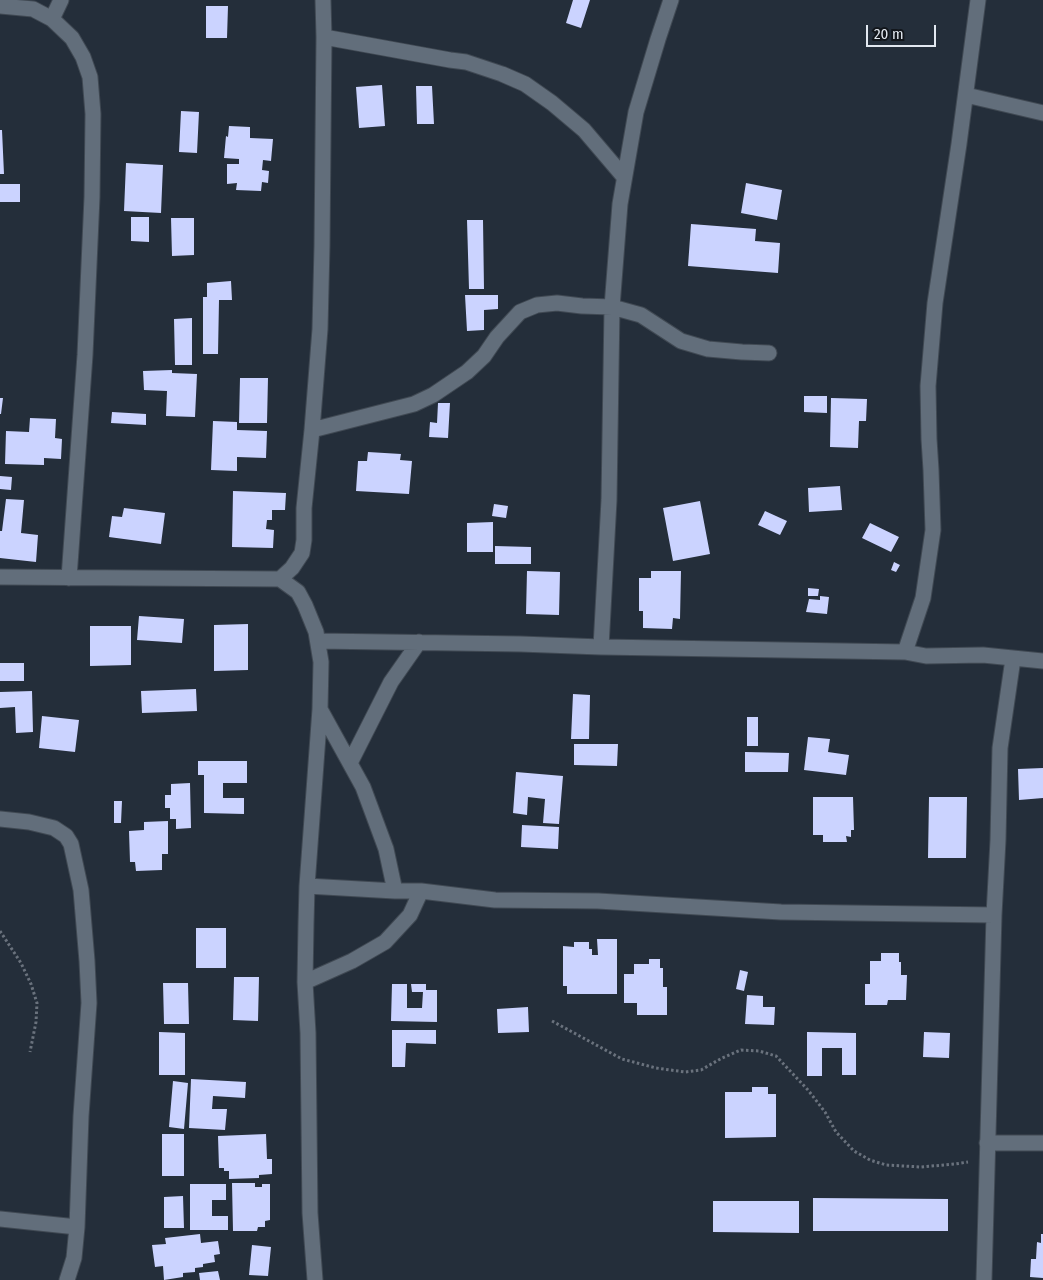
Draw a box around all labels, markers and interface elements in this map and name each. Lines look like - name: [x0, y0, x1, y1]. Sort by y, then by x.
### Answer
- scale bar: [868, 15, 938, 47]
- text: 20 m: [874, 25, 904, 43]

